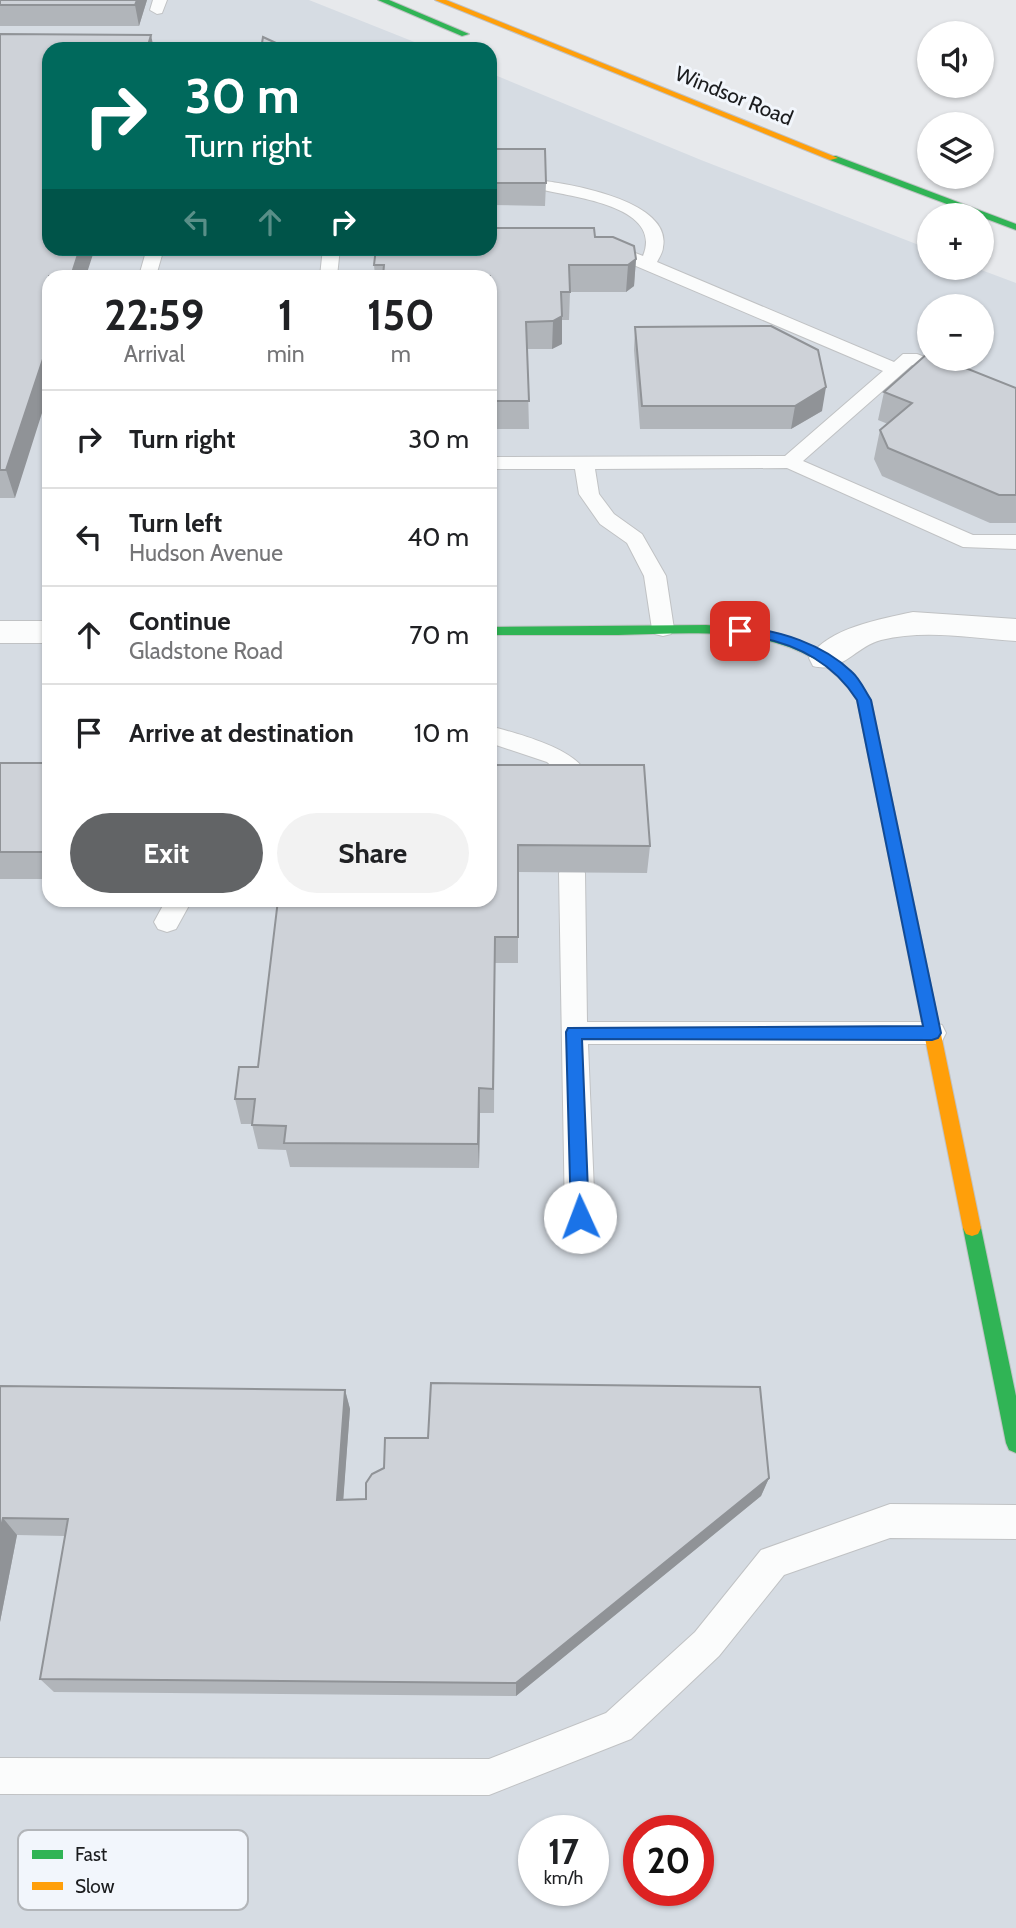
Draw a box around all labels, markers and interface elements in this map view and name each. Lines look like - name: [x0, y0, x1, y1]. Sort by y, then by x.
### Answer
- map controls: [917, 21, 994, 371]
- button: sound: [917, 21, 994, 98]
- street label: Windsor Road: [672, 61, 797, 130]
- text: 30 m: [185, 66, 300, 125]
- icon: right: [70, 70, 161, 161]
- button: layers: [917, 112, 994, 189]
- text: Turn right: [185, 126, 312, 165]
- icon: left: [178, 203, 216, 241]
- icon: ahead: [251, 203, 289, 241]
- icon: right: [324, 203, 362, 241]
- button: +: [917, 203, 994, 280]
- text: 22:59: [104, 289, 204, 341]
- text: 1: [278, 289, 293, 341]
- text: 150: [367, 289, 435, 341]
- button: −: [917, 294, 994, 371]
- text: Arrival: [124, 340, 185, 368]
- text: min: [267, 340, 305, 368]
- text: m: [391, 340, 411, 368]
- icon: right: [70, 420, 108, 458]
- text: Turn right: [129, 423, 235, 455]
- text: 30 m: [408, 423, 469, 455]
- text: Turn left: [129, 507, 222, 539]
- icon: left: [70, 518, 108, 556]
- text: 40 m: [407, 521, 469, 553]
- text: Hudson Avenue: [129, 539, 283, 567]
- pin: [710, 601, 770, 661]
- text: Continue: [129, 605, 231, 637]
- icon: arrive: [721, 612, 759, 650]
- icon: ahead: [70, 616, 108, 654]
- text: 70 m: [409, 619, 469, 651]
- text: Gladstone Road: [129, 637, 283, 665]
- icon: arrive: [70, 714, 108, 752]
- text: Arrive at destination: [129, 717, 354, 749]
- text: 10 m: [414, 717, 469, 749]
- button: Exit: [70, 813, 263, 893]
- button: Share: [277, 813, 469, 893]
- position arrow: [543, 1180, 617, 1254]
- speed limit sign: 20: [623, 1815, 714, 1906]
- legend: [18, 1830, 248, 1910]
- text: 17: [548, 1830, 579, 1873]
- text: Fast: [75, 1843, 108, 1866]
- text: km/h: [544, 1867, 583, 1889]
- text: Slow: [75, 1875, 115, 1898]

